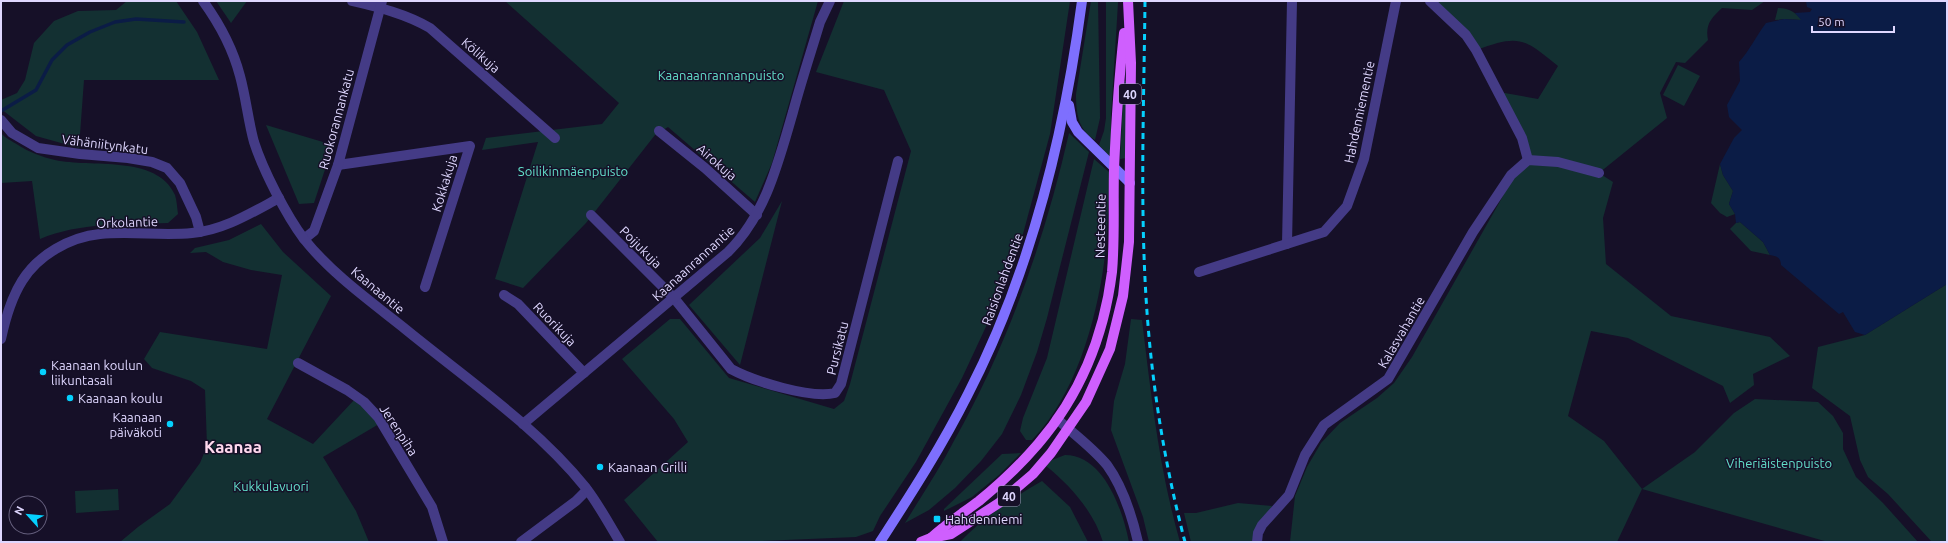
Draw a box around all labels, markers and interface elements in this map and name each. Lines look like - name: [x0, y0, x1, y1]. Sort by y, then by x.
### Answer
- scale bar: [1812, 8, 1894, 34]
- text: 50 m: [1818, 15, 1845, 28]
- street label: Kölikuja: [459, 35, 503, 75]
- street label: Hahdenniementie: [1341, 59, 1377, 165]
- street label: Ruokorannankatu: [316, 67, 356, 171]
- park label: Kaanaanrannanpuisto: [658, 68, 784, 82]
- road number: 40: [1119, 84, 1141, 104]
- street label: Vähäniitynkatu: [61, 132, 149, 156]
- street label: Airokuja: [694, 141, 740, 183]
- street label: Kokkakuja: [429, 153, 459, 213]
- park label: Soilikinmäenpuisto: [518, 164, 628, 178]
- street label: Nesteentie: [1092, 194, 1108, 258]
- street label: Orkolantie: [96, 214, 158, 230]
- street label: Poijukuja: [617, 223, 665, 271]
- street label: Kaanaanrannantie: [649, 223, 737, 303]
- street label: Raisionlahdentie: [979, 231, 1025, 327]
- street label: Kaanaantie: [349, 264, 407, 316]
- street label: Kalasvahantie: [1375, 294, 1427, 370]
- street label: Ruorikuja: [531, 299, 579, 349]
- street label: Pursikatu: [824, 320, 850, 376]
- place label: Kaanaan koulun liikuntasali: [51, 358, 143, 387]
- marker: Kaanaan koulun liikuntasali: [38, 367, 48, 377]
- place label: Kaanaan koulu: [78, 391, 163, 405]
- marker: Kaanaan koulu: [65, 393, 75, 403]
- street label: Jerenpiha: [377, 402, 421, 458]
- place label: Kaanaan päiväkoti: [109, 410, 162, 439]
- marker: Kaanaan päiväkoti: [165, 419, 175, 429]
- district label: Kaanaa: [204, 437, 262, 456]
- park label: Viheriäistenpuisto: [1726, 456, 1832, 470]
- place label: Kaanaan Grilli: [608, 460, 687, 474]
- marker: Kaanaan Grilli: [595, 462, 605, 472]
- park label: Kukkulavuori: [233, 479, 309, 493]
- road number: 40: [998, 486, 1020, 506]
- north arrow: [8, 495, 48, 535]
- text: N: [12, 504, 26, 517]
- place label: Hahdenniemi: [945, 512, 1023, 526]
- marker: Hahdenniemi: [932, 514, 942, 524]

